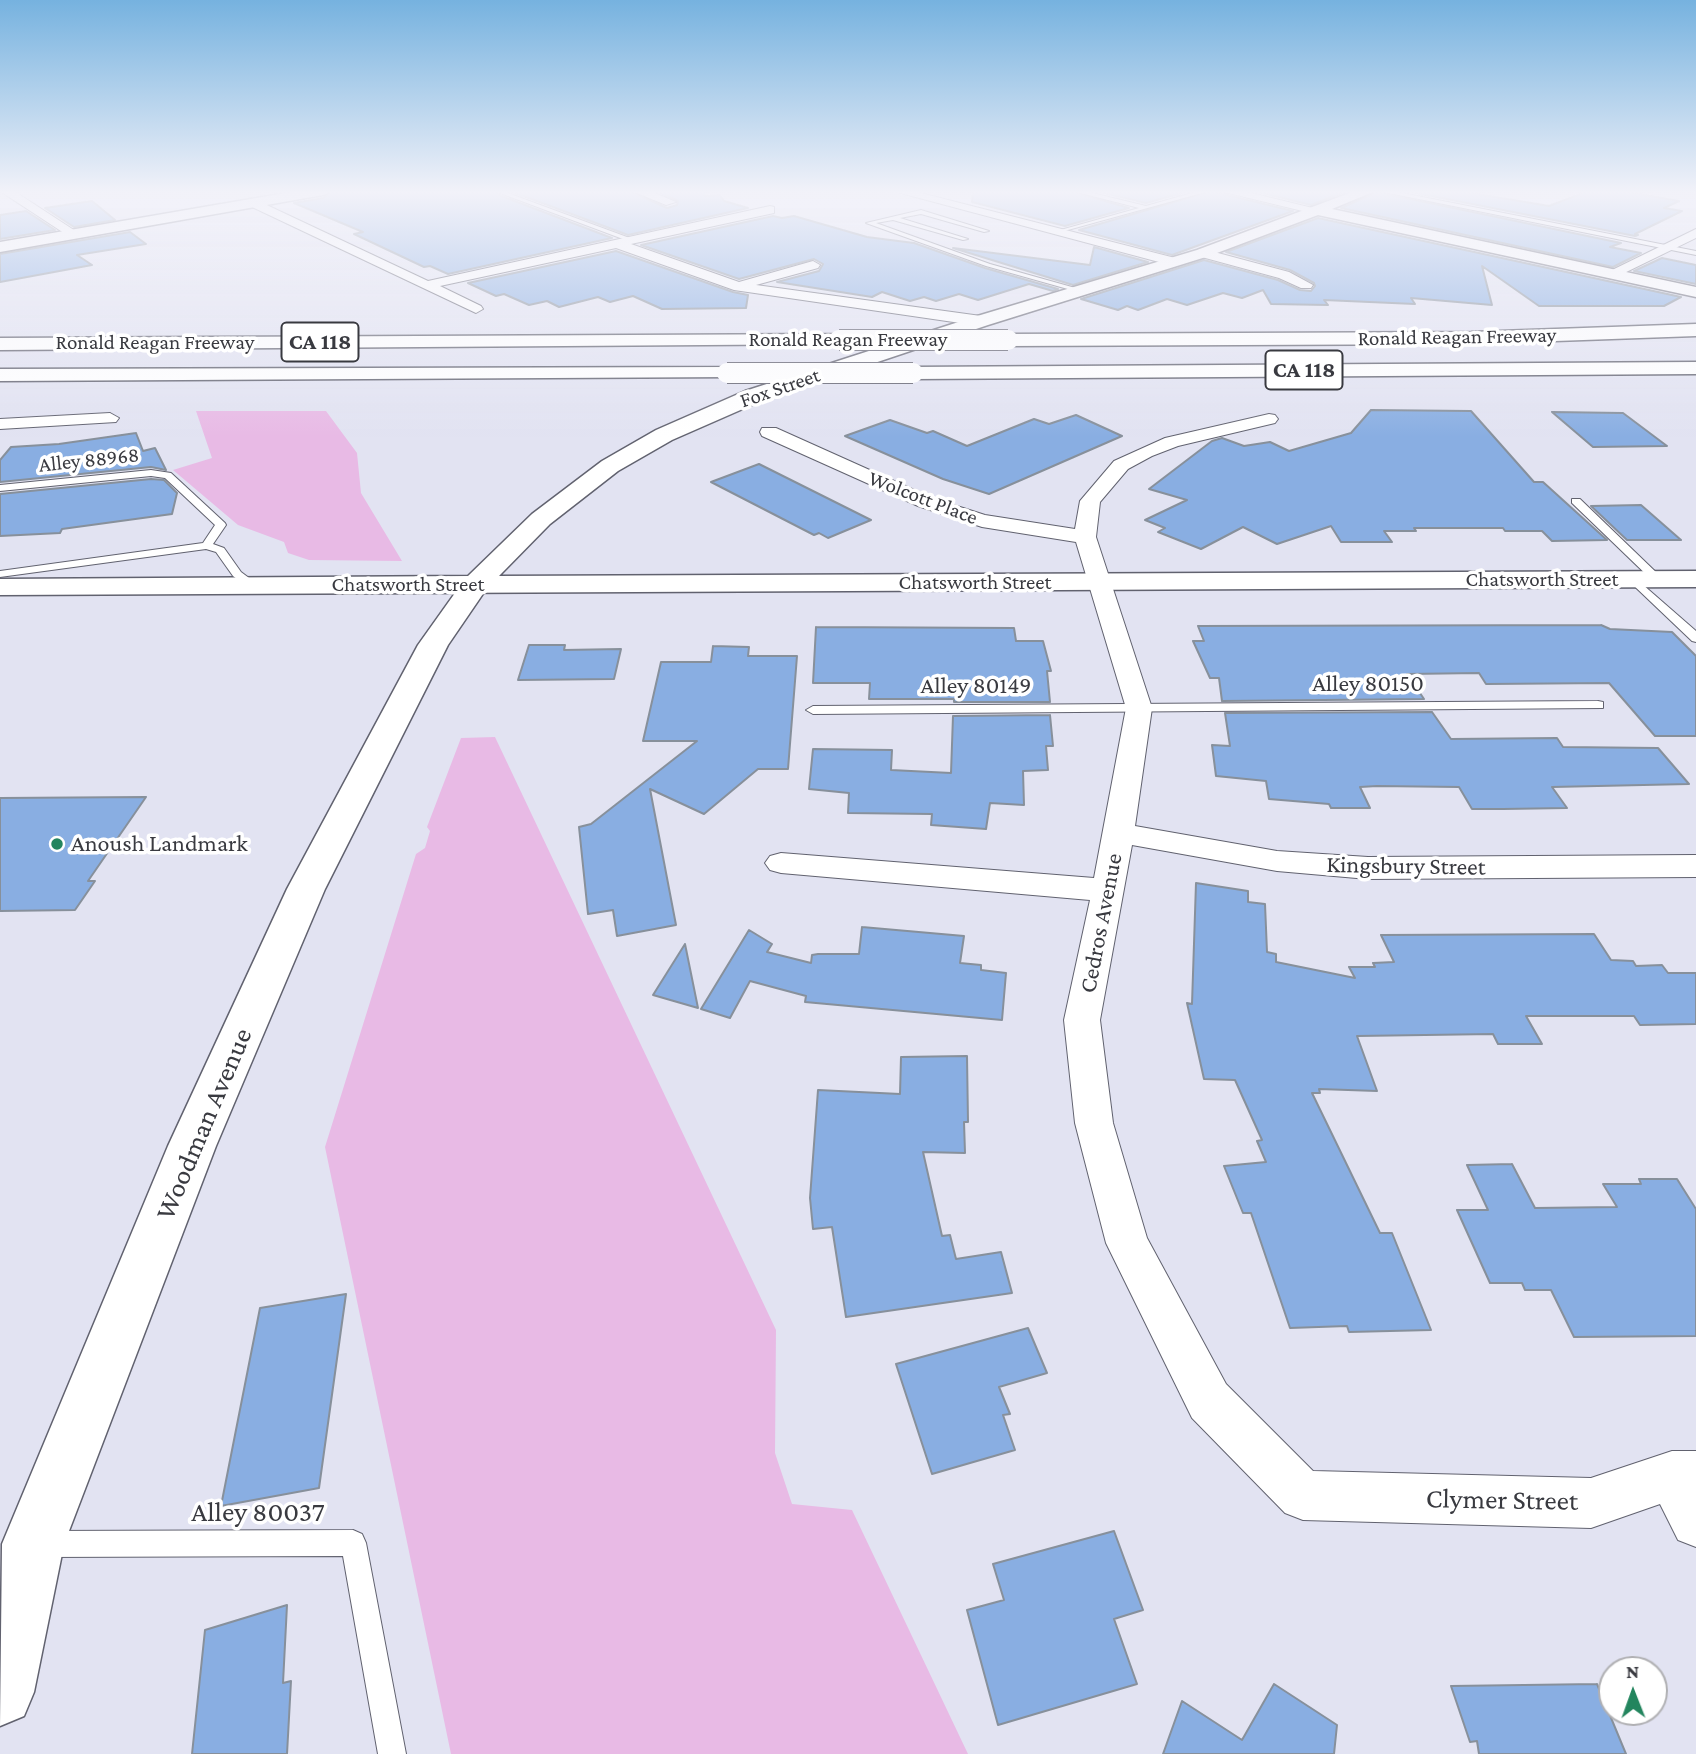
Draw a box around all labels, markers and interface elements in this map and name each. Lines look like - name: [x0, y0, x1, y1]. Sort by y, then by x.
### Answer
- road number: CA 118: [282, 322, 358, 362]
- street label: Ronald Reagan Freeway: [1357, 323, 1557, 351]
- street label: Ronald Reagan Freeway: [749, 327, 947, 353]
- street label: Ronald Reagan Freeway: [56, 330, 254, 356]
- road number: CA 118: [1266, 350, 1342, 390]
- street label: Fox Street: [737, 363, 823, 413]
- street label: Alley 88968: [38, 442, 140, 478]
- street label: Wolcott Place: [865, 466, 981, 530]
- street label: Chatsworth Street: [1466, 567, 1618, 593]
- street label: Chatsworth Street: [899, 570, 1051, 596]
- street label: Chatsworth Street: [332, 572, 484, 598]
- street label: Alley 80150: [1312, 670, 1424, 698]
- street label: Alley 80149: [921, 672, 1031, 700]
- place label: Anoush Landmark: [71, 830, 248, 858]
- marker: Anoush Landmark: [49, 836, 65, 852]
- street label: Kingsbury Street: [1326, 850, 1486, 882]
- street label: Cedros Avenue: [1073, 851, 1129, 995]
- street label: Woodman Avenue: [148, 1023, 260, 1225]
- street label: Clymer Street: [1425, 1482, 1579, 1518]
- street label: Alley 80037: [191, 1495, 325, 1529]
- north arrow: [1598, 1656, 1668, 1726]
- text: N: [1626, 1661, 1639, 1682]

